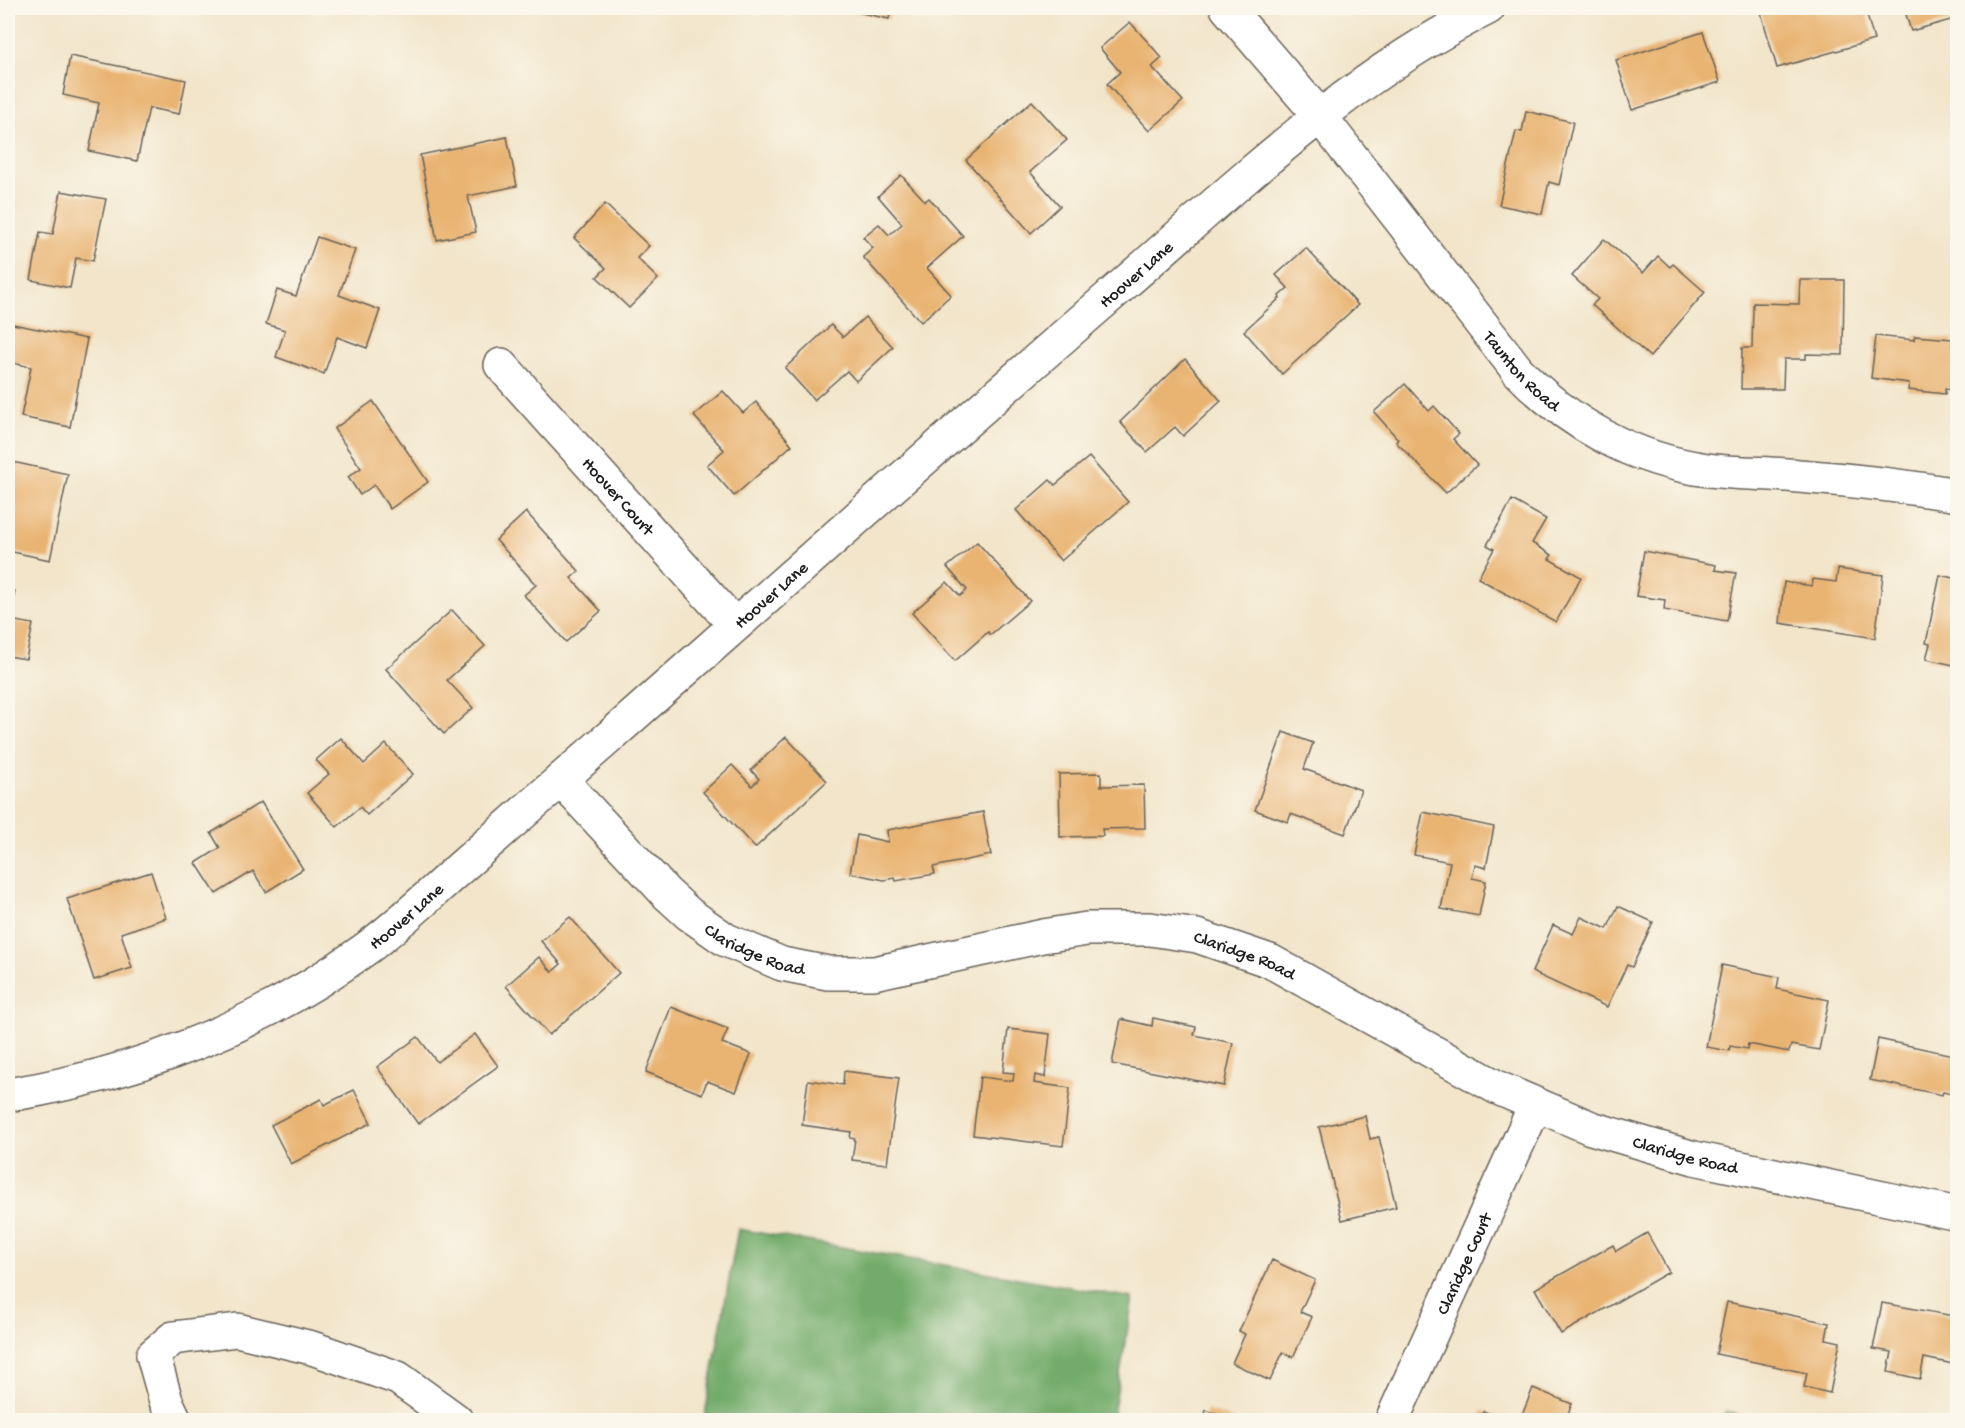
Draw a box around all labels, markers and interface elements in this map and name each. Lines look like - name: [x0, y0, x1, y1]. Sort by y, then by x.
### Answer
- street label: Hoover Lane: [1096, 237, 1179, 313]
- street label: Taunton Road: [1477, 327, 1564, 418]
- street label: Hoover Court: [576, 454, 659, 542]
- street label: Hoover Lane: [731, 558, 814, 634]
- street label: Hoover Lane: [366, 879, 449, 955]
- street label: Claridge Road: [699, 920, 808, 982]
- street label: Claridge Road: [1191, 928, 1300, 987]
- street label: Claridge Road: [1630, 1133, 1741, 1180]
- street label: Claridge Court: [1433, 1209, 1499, 1319]

